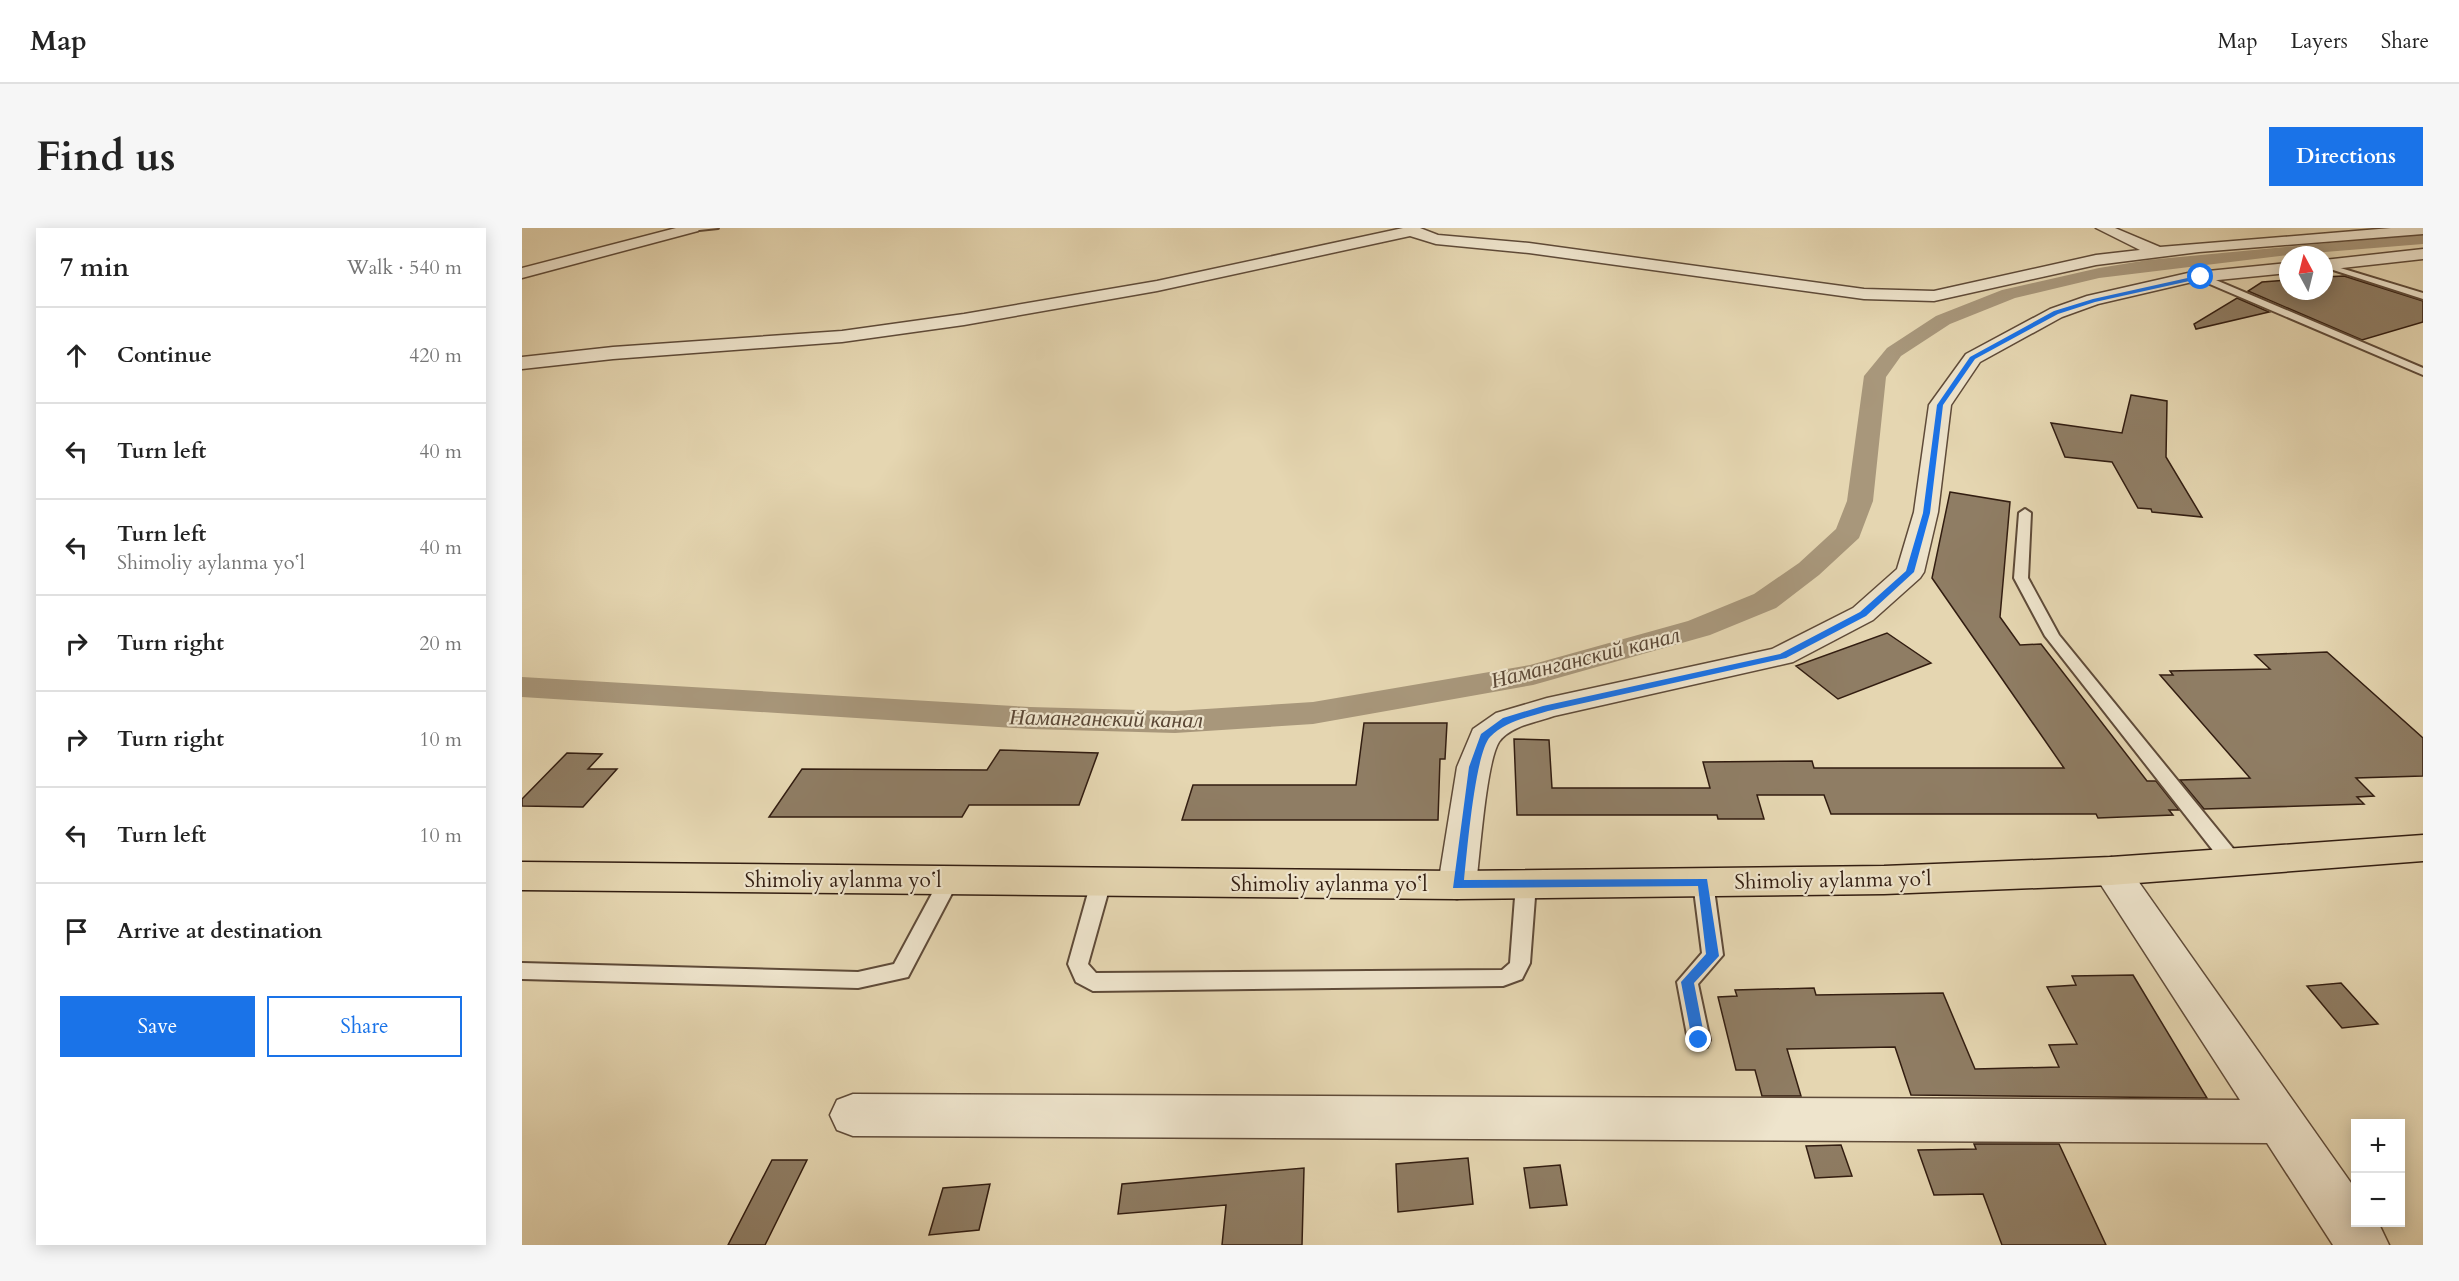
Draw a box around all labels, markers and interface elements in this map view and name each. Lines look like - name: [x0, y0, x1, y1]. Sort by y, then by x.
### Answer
- text: Map: [30, 22, 87, 60]
- text: Map: [2218, 27, 2258, 56]
- text: Layers: [2291, 27, 2348, 56]
- text: Share: [2381, 27, 2429, 56]
- button: Directions: [2269, 127, 2423, 186]
- text: Find us: [36, 128, 176, 185]
- north arrow: [2279, 246, 2333, 300]
- text: 7 min: [60, 250, 129, 285]
- text: Walk · 540 m: [347, 254, 462, 281]
- route start: [2187, 263, 2213, 289]
- icon: ahead: [60, 339, 93, 372]
- text: Continue: [117, 340, 212, 370]
- text: 420 m: [409, 342, 462, 369]
- icon: left: [60, 435, 93, 468]
- text: Turn left: [117, 436, 206, 466]
- text: 40 m: [419, 438, 462, 465]
- text: Turn left: [117, 519, 206, 549]
- icon: left: [60, 531, 93, 564]
- text: 40 m: [419, 534, 462, 561]
- text: Shimoliy aylanma yoʻl: [117, 549, 305, 576]
- water label: Наманганский канал: [1487, 620, 1683, 696]
- icon: right: [60, 627, 93, 660]
- text: Turn right: [117, 628, 224, 658]
- text: 20 m: [419, 630, 462, 657]
- water label: Наманганский канал: [1008, 702, 1203, 736]
- icon: right: [60, 723, 93, 756]
- text: Turn right: [117, 724, 224, 754]
- text: 10 m: [419, 726, 462, 753]
- icon: left: [60, 819, 93, 852]
- text: Turn left: [117, 820, 206, 850]
- text: 10 m: [419, 822, 462, 849]
- street label: Shimoliy aylanma yoʻl: [1734, 864, 1932, 897]
- street label: Shimoliy aylanma yoʻl: [744, 866, 942, 895]
- street label: Shimoliy aylanma yoʻl: [1230, 870, 1428, 899]
- icon: arrive: [60, 915, 93, 948]
- text: Arrive at destination: [117, 916, 322, 946]
- button: Save: [60, 996, 255, 1057]
- button: Share: [267, 996, 462, 1057]
- route end: [1685, 1026, 1711, 1052]
- map controls: [2351, 1119, 2405, 1227]
- button: +: [2351, 1119, 2405, 1173]
- button: −: [2351, 1173, 2405, 1227]

